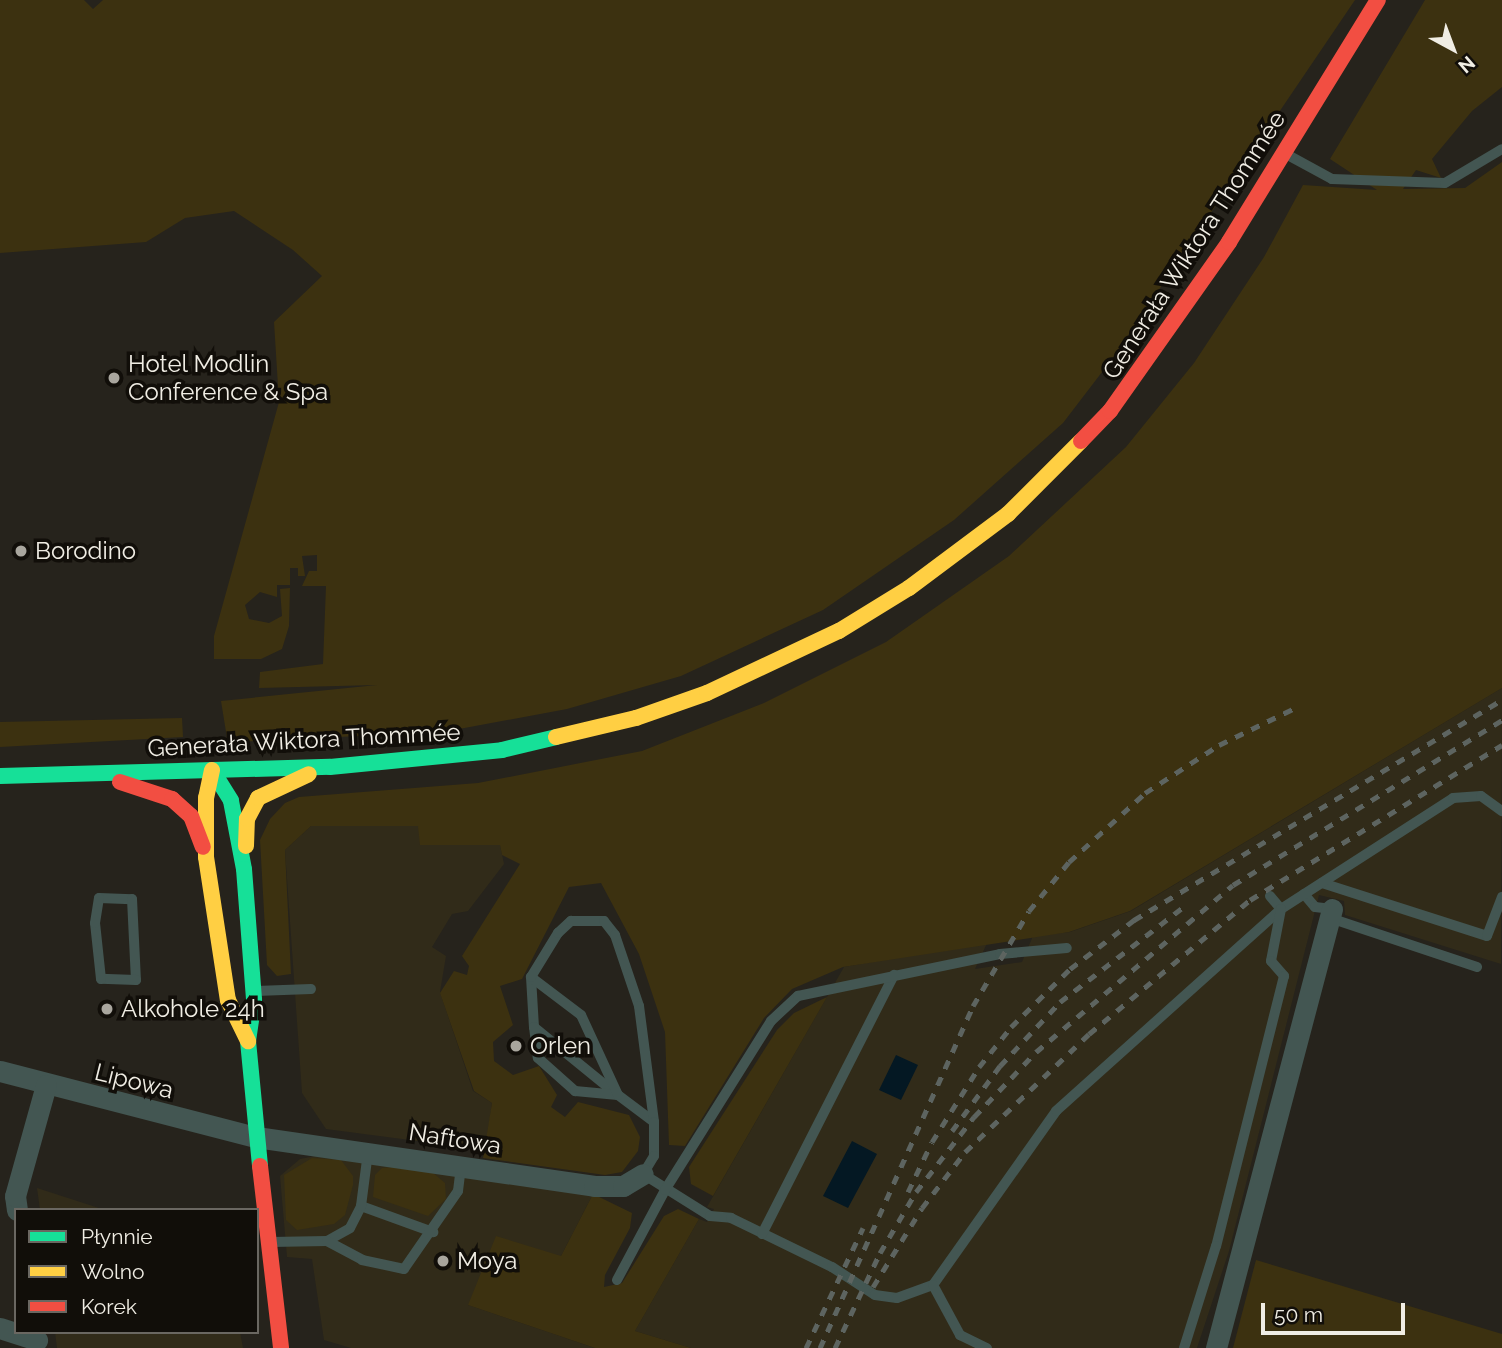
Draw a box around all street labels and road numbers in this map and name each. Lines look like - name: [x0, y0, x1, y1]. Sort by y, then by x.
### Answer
- street label: Generała Wiktora Thommée: [1096, 105, 1292, 385]
- street label: Generała Wiktora Thommée: [146, 717, 462, 763]
- street label: Lipowa: [92, 1057, 176, 1105]
- street label: Naftowa: [407, 1117, 503, 1161]

